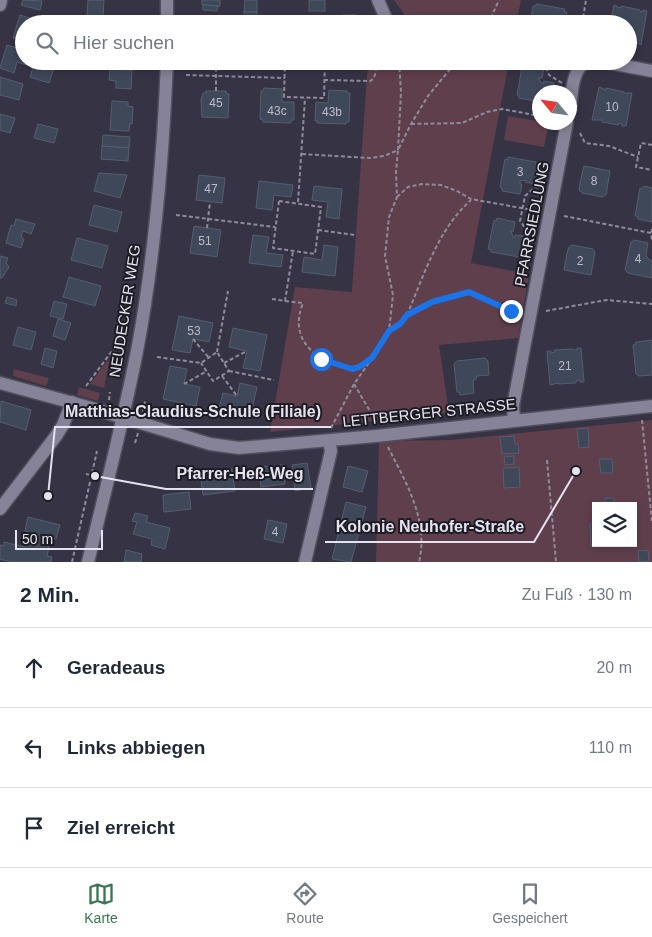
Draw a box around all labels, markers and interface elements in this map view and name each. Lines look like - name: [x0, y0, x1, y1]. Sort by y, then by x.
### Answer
- search box: [15, 15, 637, 70]
- icon: search: [33, 29, 61, 57]
- text: Hier suchen: [73, 32, 174, 53]
- north arrow: [532, 85, 577, 130]
- house number: 45: [209, 96, 223, 110]
- house number: 10: [605, 100, 619, 114]
- house number: 43c: [267, 104, 287, 118]
- house number: 43b: [322, 105, 342, 119]
- street label: PFARRSIEDLUNG: [511, 160, 552, 288]
- house number: 3: [517, 165, 524, 179]
- house number: 8: [591, 174, 598, 188]
- house number: 47: [204, 182, 218, 196]
- house number: 51: [198, 234, 212, 248]
- street label: NEUDECKER WEG: [106, 243, 143, 379]
- house number: 4: [635, 252, 642, 266]
- house number: 2: [577, 254, 584, 268]
- route end: [500, 300, 523, 323]
- house number: 53: [187, 324, 201, 338]
- route start: [310, 348, 333, 371]
- house number: 21: [558, 359, 572, 373]
- street label: LETTBERGER STRASSE: [341, 395, 516, 430]
- callout: Matthias-Claudius-Schule (Filiale): [55, 396, 331, 427]
- text: Matthias-Claudius-Schule (Filiale): [65, 403, 321, 420]
- callout: Pfarrer-Heß-Weg: [166, 458, 313, 489]
- text: Pfarrer-Heß-Weg: [177, 465, 303, 482]
- map controls: [592, 502, 637, 547]
- button: layers: [592, 502, 637, 547]
- callout: Kolonie Neuhofer-Straße: [325, 511, 534, 542]
- text: Kolonie Neuhofer-Straße: [336, 518, 524, 535]
- house number: 4: [272, 525, 279, 539]
- scale bar: [15, 527, 102, 550]
- text: 50 m: [22, 531, 53, 547]
- text: 2 Min.: [20, 583, 80, 606]
- text: Zu Fuß · 130 m: [522, 586, 632, 603]
- icon: ahead: [20, 654, 48, 682]
- text: Geradeaus: [67, 657, 165, 678]
- text: 20 m: [596, 659, 632, 676]
- icon: left: [20, 734, 48, 762]
- text: Links abbiegen: [67, 737, 205, 758]
- text: 110 m: [589, 739, 632, 756]
- icon: arrive: [20, 814, 48, 842]
- text: Ziel erreicht: [67, 817, 175, 838]
- tab: Karte: [84, 880, 118, 926]
- tab: Route: [286, 880, 324, 926]
- tab: Gespeichert: [492, 880, 568, 926]

